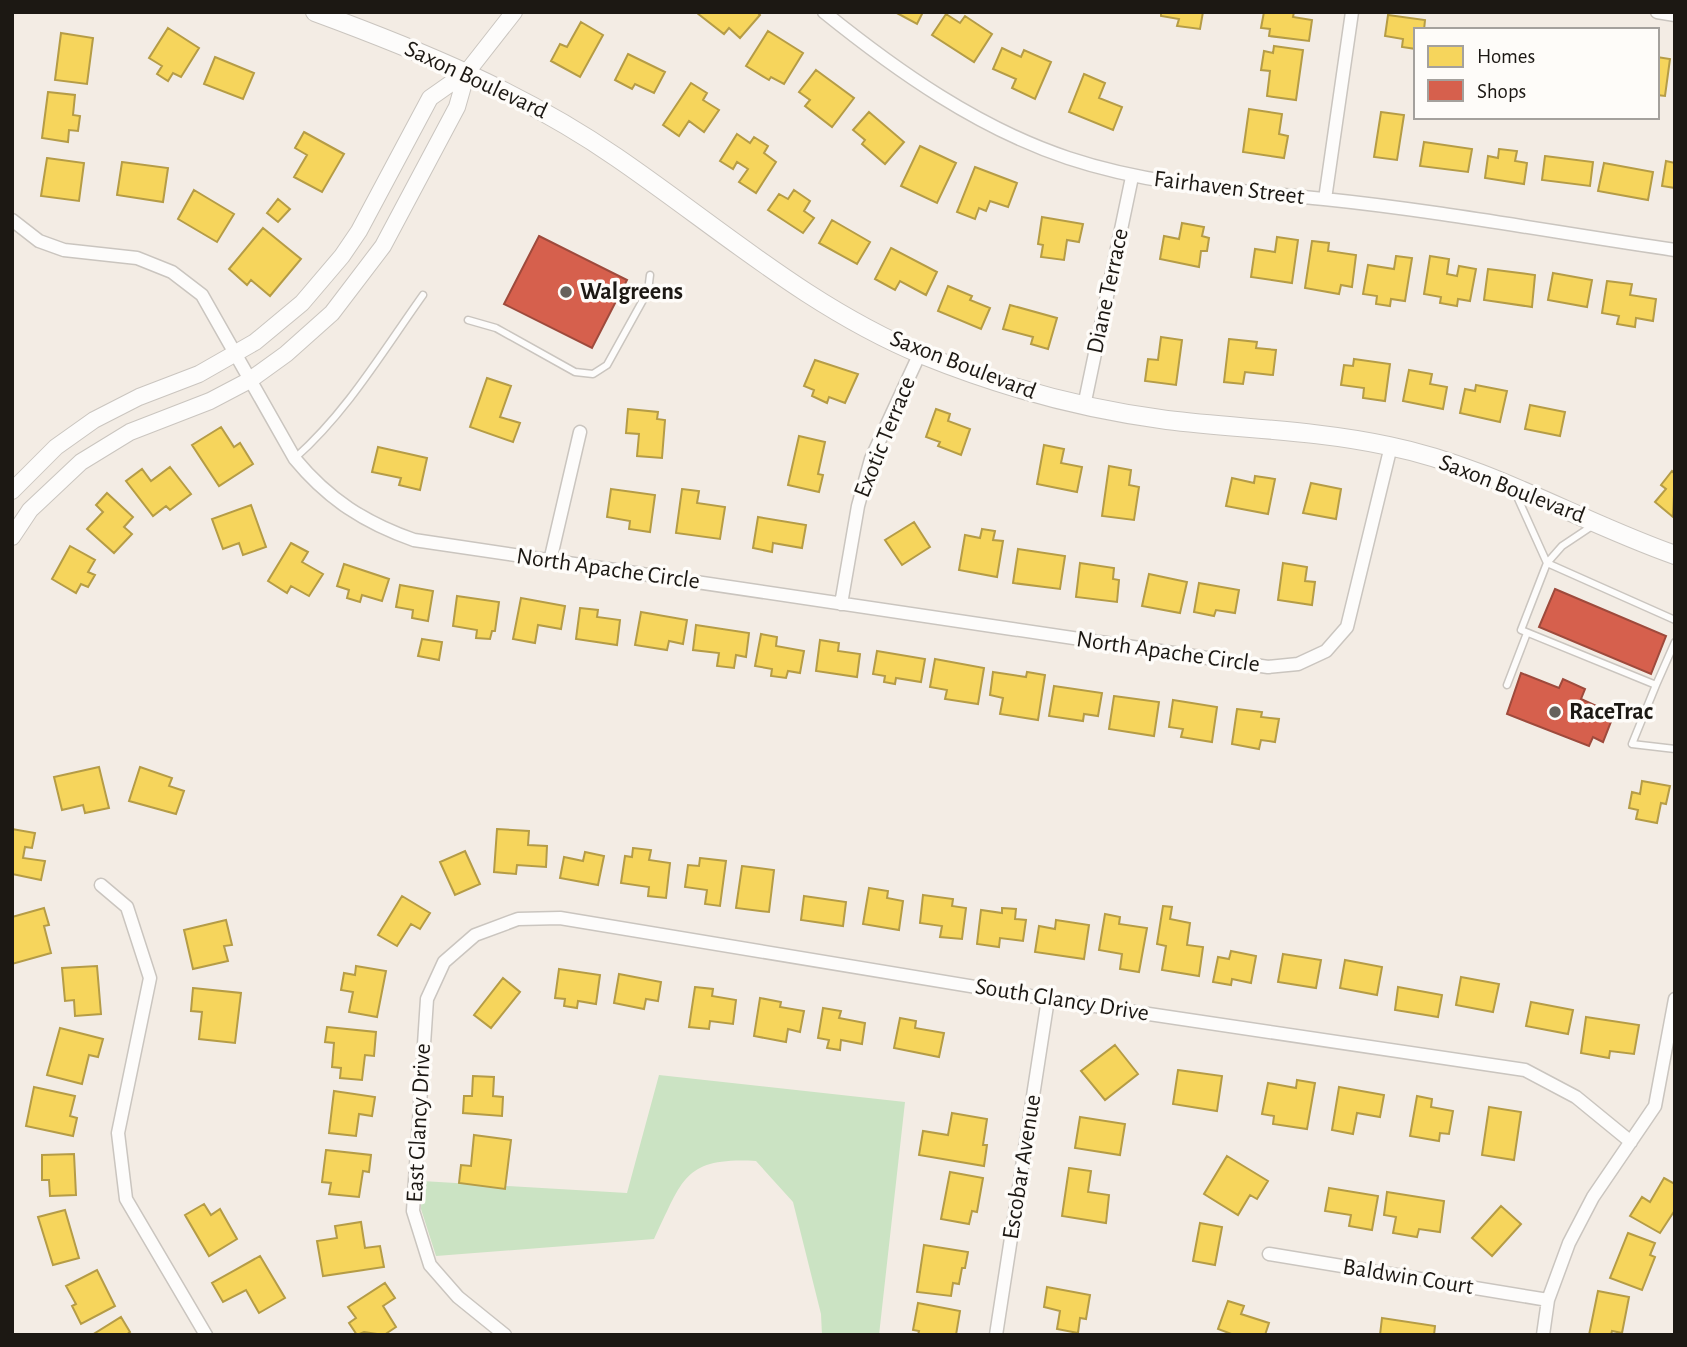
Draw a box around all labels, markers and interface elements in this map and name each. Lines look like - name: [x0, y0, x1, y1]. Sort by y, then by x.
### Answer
- legend: [1414, 28, 1659, 119]
- street label: Saxon Boulevard: [401, 37, 551, 123]
- text: Homes: [1477, 46, 1535, 67]
- text: Shops: [1477, 81, 1526, 102]
- street label: Fairhaven Street: [1152, 167, 1306, 209]
- street label: Diane Terrace: [1083, 226, 1133, 356]
- place label: Walgreens: [580, 280, 683, 304]
- marker: Walgreens: [558, 284, 574, 300]
- street label: Saxon Boulevard: [887, 326, 1039, 404]
- street label: Exotic Terrace: [850, 373, 920, 501]
- street label: Saxon Boulevard: [1436, 450, 1588, 528]
- street label: North Apache Circle: [515, 544, 701, 594]
- street label: North Apache Circle: [1075, 627, 1261, 677]
- place label: RaceTrac: [1569, 700, 1653, 724]
- marker: RaceTrac: [1547, 704, 1563, 720]
- street label: South Glancy Drive: [973, 974, 1151, 1026]
- street label: East Glancy Drive: [403, 1043, 435, 1203]
- street label: Escobar Avenue: [999, 1093, 1045, 1241]
- street label: Baldwin Court: [1341, 1255, 1475, 1299]

